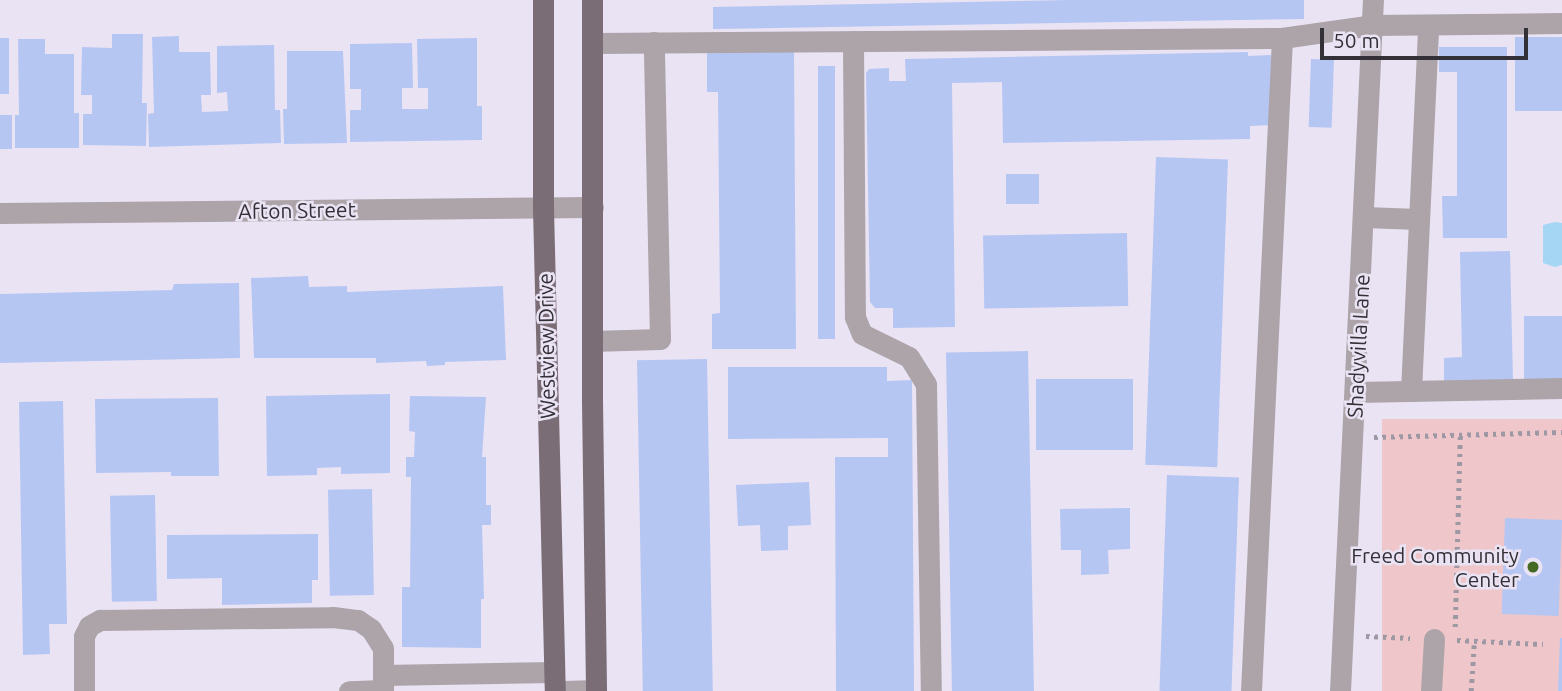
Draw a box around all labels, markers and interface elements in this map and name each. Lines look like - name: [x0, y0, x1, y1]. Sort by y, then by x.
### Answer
- scale bar: [1324, 14, 1532, 58]
- text: 50 m: [1333, 28, 1380, 52]
- street label: Afton Street: [238, 196, 356, 224]
- street label: Westview Drive: [532, 273, 560, 419]
- street label: Shadyvilla Lane: [1342, 274, 1374, 418]
- place label: Freed Community Center: [1351, 542, 1519, 592]
- marker: Freed Community Center: [1525, 559, 1541, 575]

